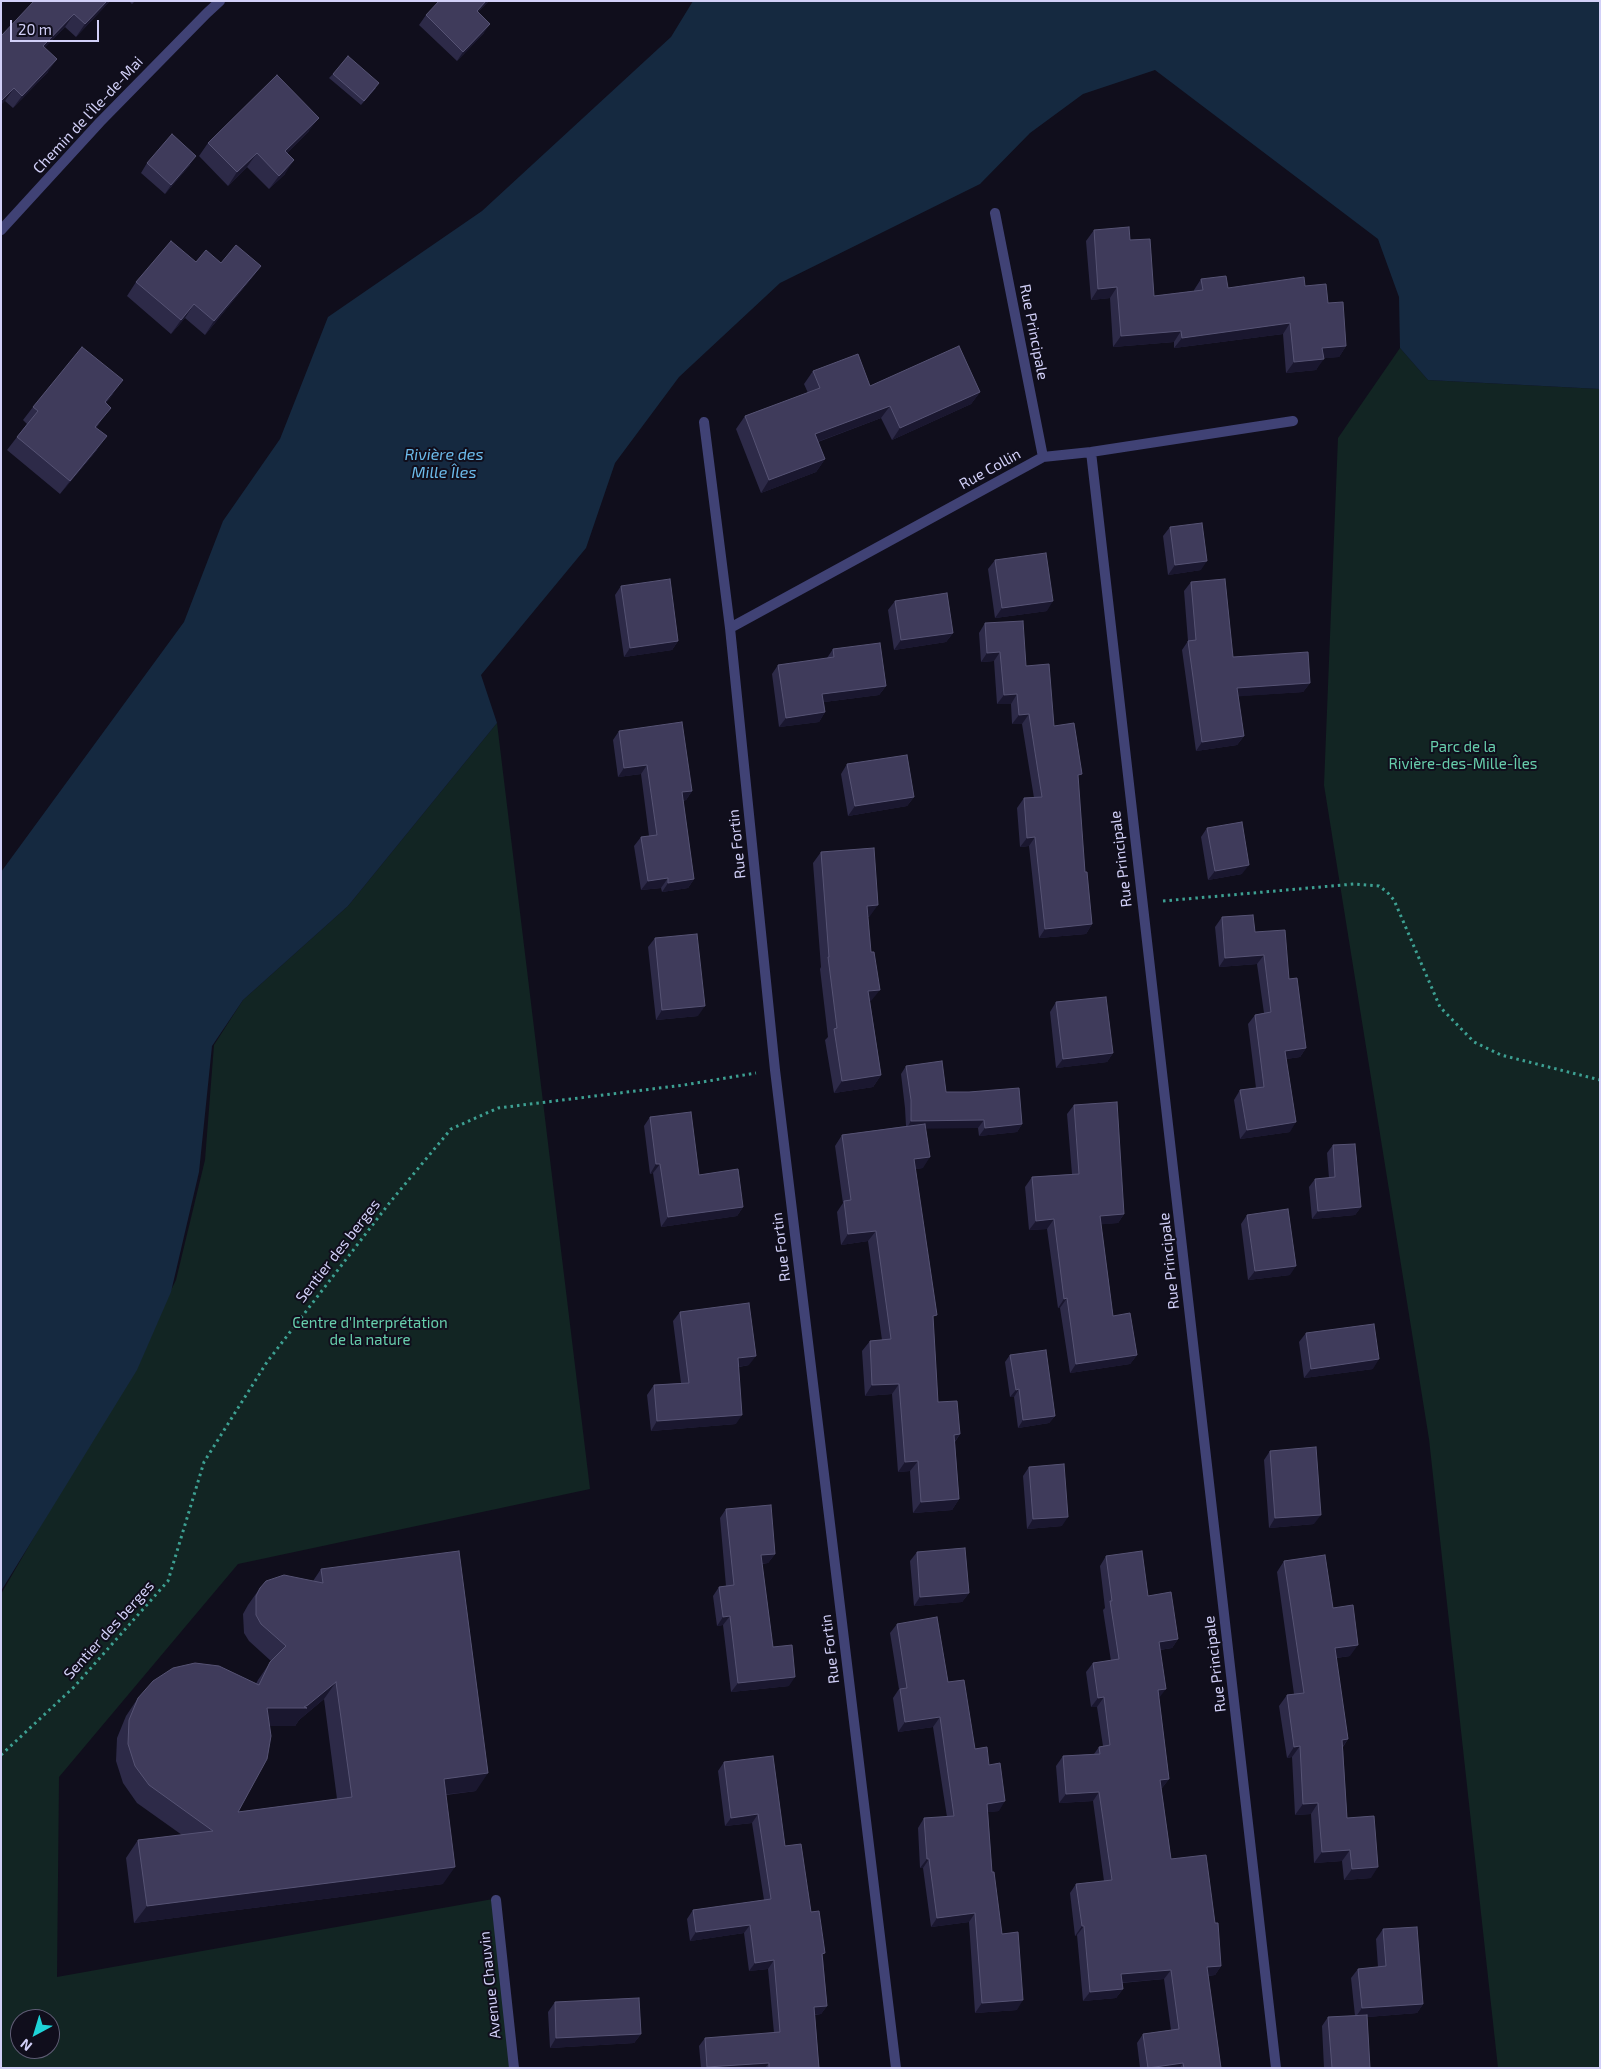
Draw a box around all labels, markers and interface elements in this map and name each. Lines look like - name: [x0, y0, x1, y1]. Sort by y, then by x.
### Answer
- scale bar: [12, 10, 101, 42]
- text: 20 m: [18, 20, 52, 38]
- street label: Chemin de l'Île-de-Mai: [29, 53, 147, 177]
- street label: Rue Principale: [1016, 283, 1052, 381]
- water label: Rivière des Mille Îles: [404, 445, 484, 483]
- street label: Rue Collin: [956, 445, 1024, 493]
- park label: Parc de la Rivière-des-Mille-Îles: [1389, 738, 1537, 773]
- street label: Rue Fortin: [724, 808, 750, 880]
- street label: Rue Principale: [1106, 810, 1136, 908]
- street label: Sentier des berges: [292, 1196, 384, 1306]
- street label: Rue Fortin: [768, 1211, 794, 1283]
- street label: Rue Principale: [1155, 1212, 1183, 1310]
- park label: Centre d'Interprétation de la nature: [292, 1314, 448, 1349]
- street label: Sentier des berges: [60, 1577, 158, 1683]
- street label: Rue Fortin: [817, 1613, 843, 1685]
- street label: Rue Principale: [1200, 1615, 1230, 1713]
- street label: Avenue Chauvin: [475, 1930, 505, 2040]
- north arrow: [10, 2009, 60, 2059]
- text: N: [17, 2035, 35, 2055]

